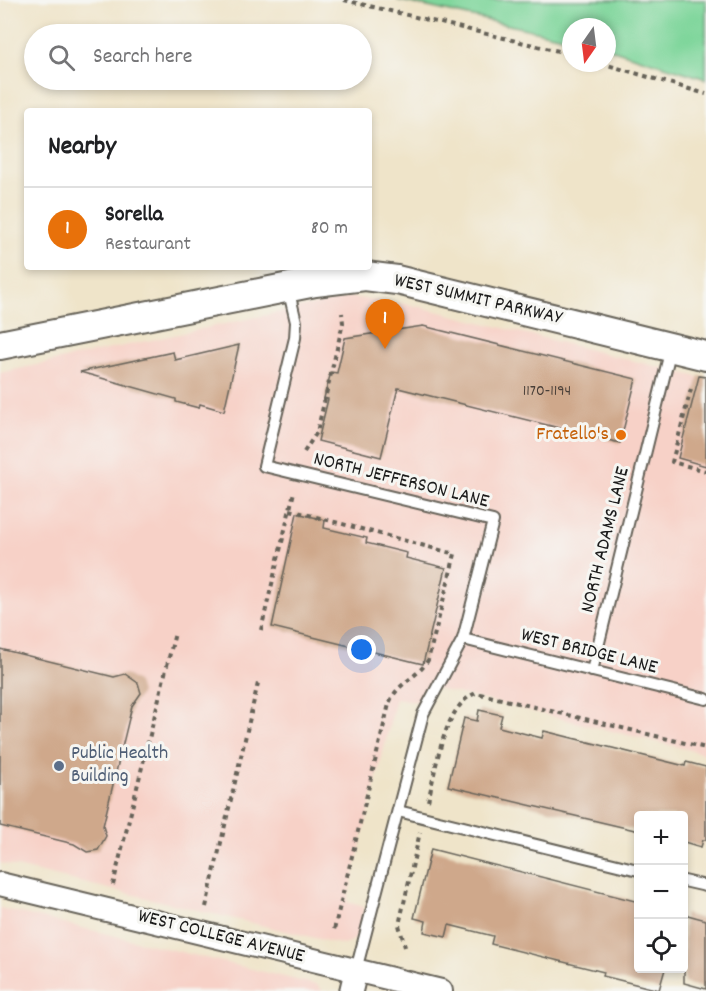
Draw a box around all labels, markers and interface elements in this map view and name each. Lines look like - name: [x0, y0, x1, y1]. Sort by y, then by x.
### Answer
- north arrow: [562, 18, 616, 72]
- search box: [24, 24, 372, 90]
- icon: search: [45, 41, 78, 74]
- text: Search here: [93, 42, 192, 73]
- text: Nearby: [48, 129, 116, 166]
- text: Sorella: [105, 200, 163, 231]
- text: 1: [65, 215, 70, 243]
- text: 80 m: [311, 215, 348, 243]
- text: Restaurant: [105, 231, 191, 259]
- street label: WEST SUMMIT PARKWAY: [391, 267, 565, 333]
- pin: 1: [366, 300, 404, 349]
- house number: 1170-1194: [523, 380, 571, 403]
- place label: Fratello's: [536, 421, 609, 449]
- marker: Fratello's: [614, 428, 628, 442]
- street label: NORTH JEFFERSON LANE: [310, 446, 492, 516]
- street label: NORTH ADAMS LANE: [574, 464, 638, 616]
- street label: WEST BRIDGE LANE: [518, 622, 660, 682]
- your location: [347, 635, 376, 664]
- place label: Public Health Building: [71, 740, 168, 791]
- marker: Public Health Building: [52, 759, 66, 773]
- map controls: [634, 811, 688, 973]
- button: +: [634, 811, 688, 865]
- button: −: [634, 865, 688, 919]
- street label: WEST COLLEGE AVENUE: [135, 903, 307, 971]
- button: locate: [634, 919, 688, 973]

